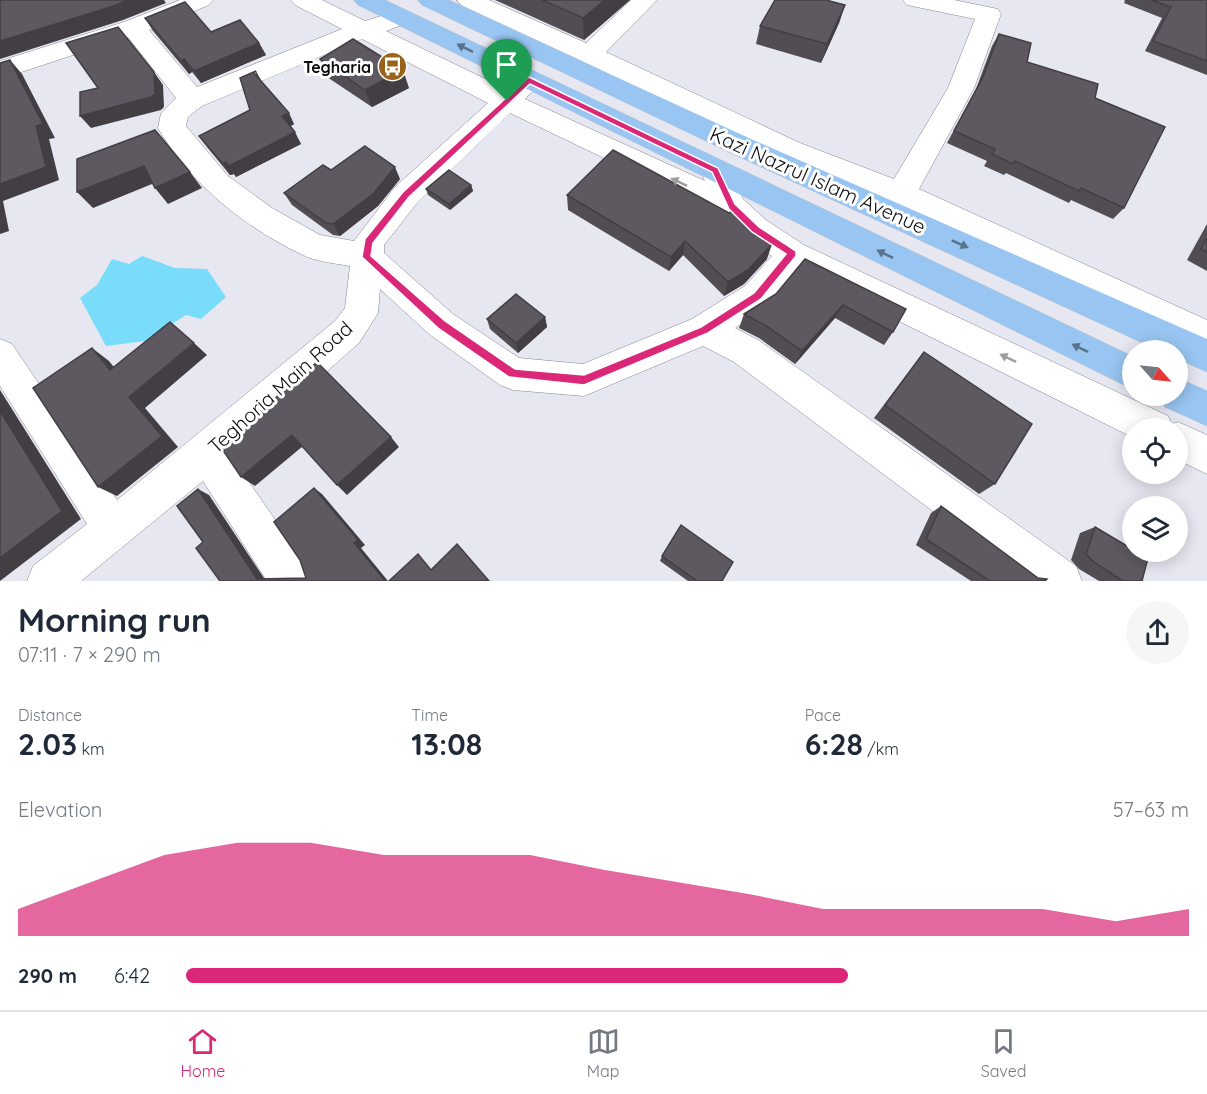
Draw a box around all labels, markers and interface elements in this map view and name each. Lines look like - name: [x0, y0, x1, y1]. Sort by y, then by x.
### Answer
- pin: [481, 39, 532, 101]
- one-way arrow: [456, 44, 473, 53]
- icon: arrive: [490, 48, 523, 81]
- bus stop icon: Tegharia: [376, 51, 408, 83]
- place label: Tegharia: [303, 57, 371, 77]
- street label: Kazi Nazrul Islam Avenue: [706, 121, 930, 239]
- one-way arrow: [670, 177, 687, 186]
- one-way arrow: [951, 240, 969, 250]
- one-way arrow: [877, 249, 894, 258]
- street label: Teghoria Main Road: [203, 315, 357, 459]
- north arrow: [1122, 340, 1188, 406]
- map controls: [1122, 340, 1188, 562]
- one-way arrow: [1071, 343, 1088, 353]
- one-way arrow: [999, 353, 1016, 362]
- button: locate: [1122, 418, 1188, 484]
- button: layers: [1122, 496, 1188, 562]
- text: Morning run: [18, 599, 211, 640]
- button: share: [1126, 601, 1189, 664]
- text: 07:11 · 7 × 290 m: [18, 642, 161, 667]
- text: Distance: [18, 705, 82, 725]
- text: Time: [411, 705, 448, 725]
- text: Pace: [805, 705, 841, 725]
- text: 2.03: [18, 725, 77, 763]
- text: 13:08: [411, 725, 482, 763]
- text: 6:28: [805, 725, 863, 763]
- text: km: [77, 739, 105, 759]
- text: /km: [863, 739, 899, 759]
- text: Elevation: [18, 797, 102, 822]
- text: 57–63 m: [1113, 797, 1189, 822]
- text: 290 m: [18, 963, 77, 988]
- text: 6:42: [114, 963, 150, 988]
- tab: Home: [181, 1025, 225, 1081]
- tab: Map: [587, 1025, 620, 1081]
- tab: Saved: [981, 1025, 1026, 1081]

